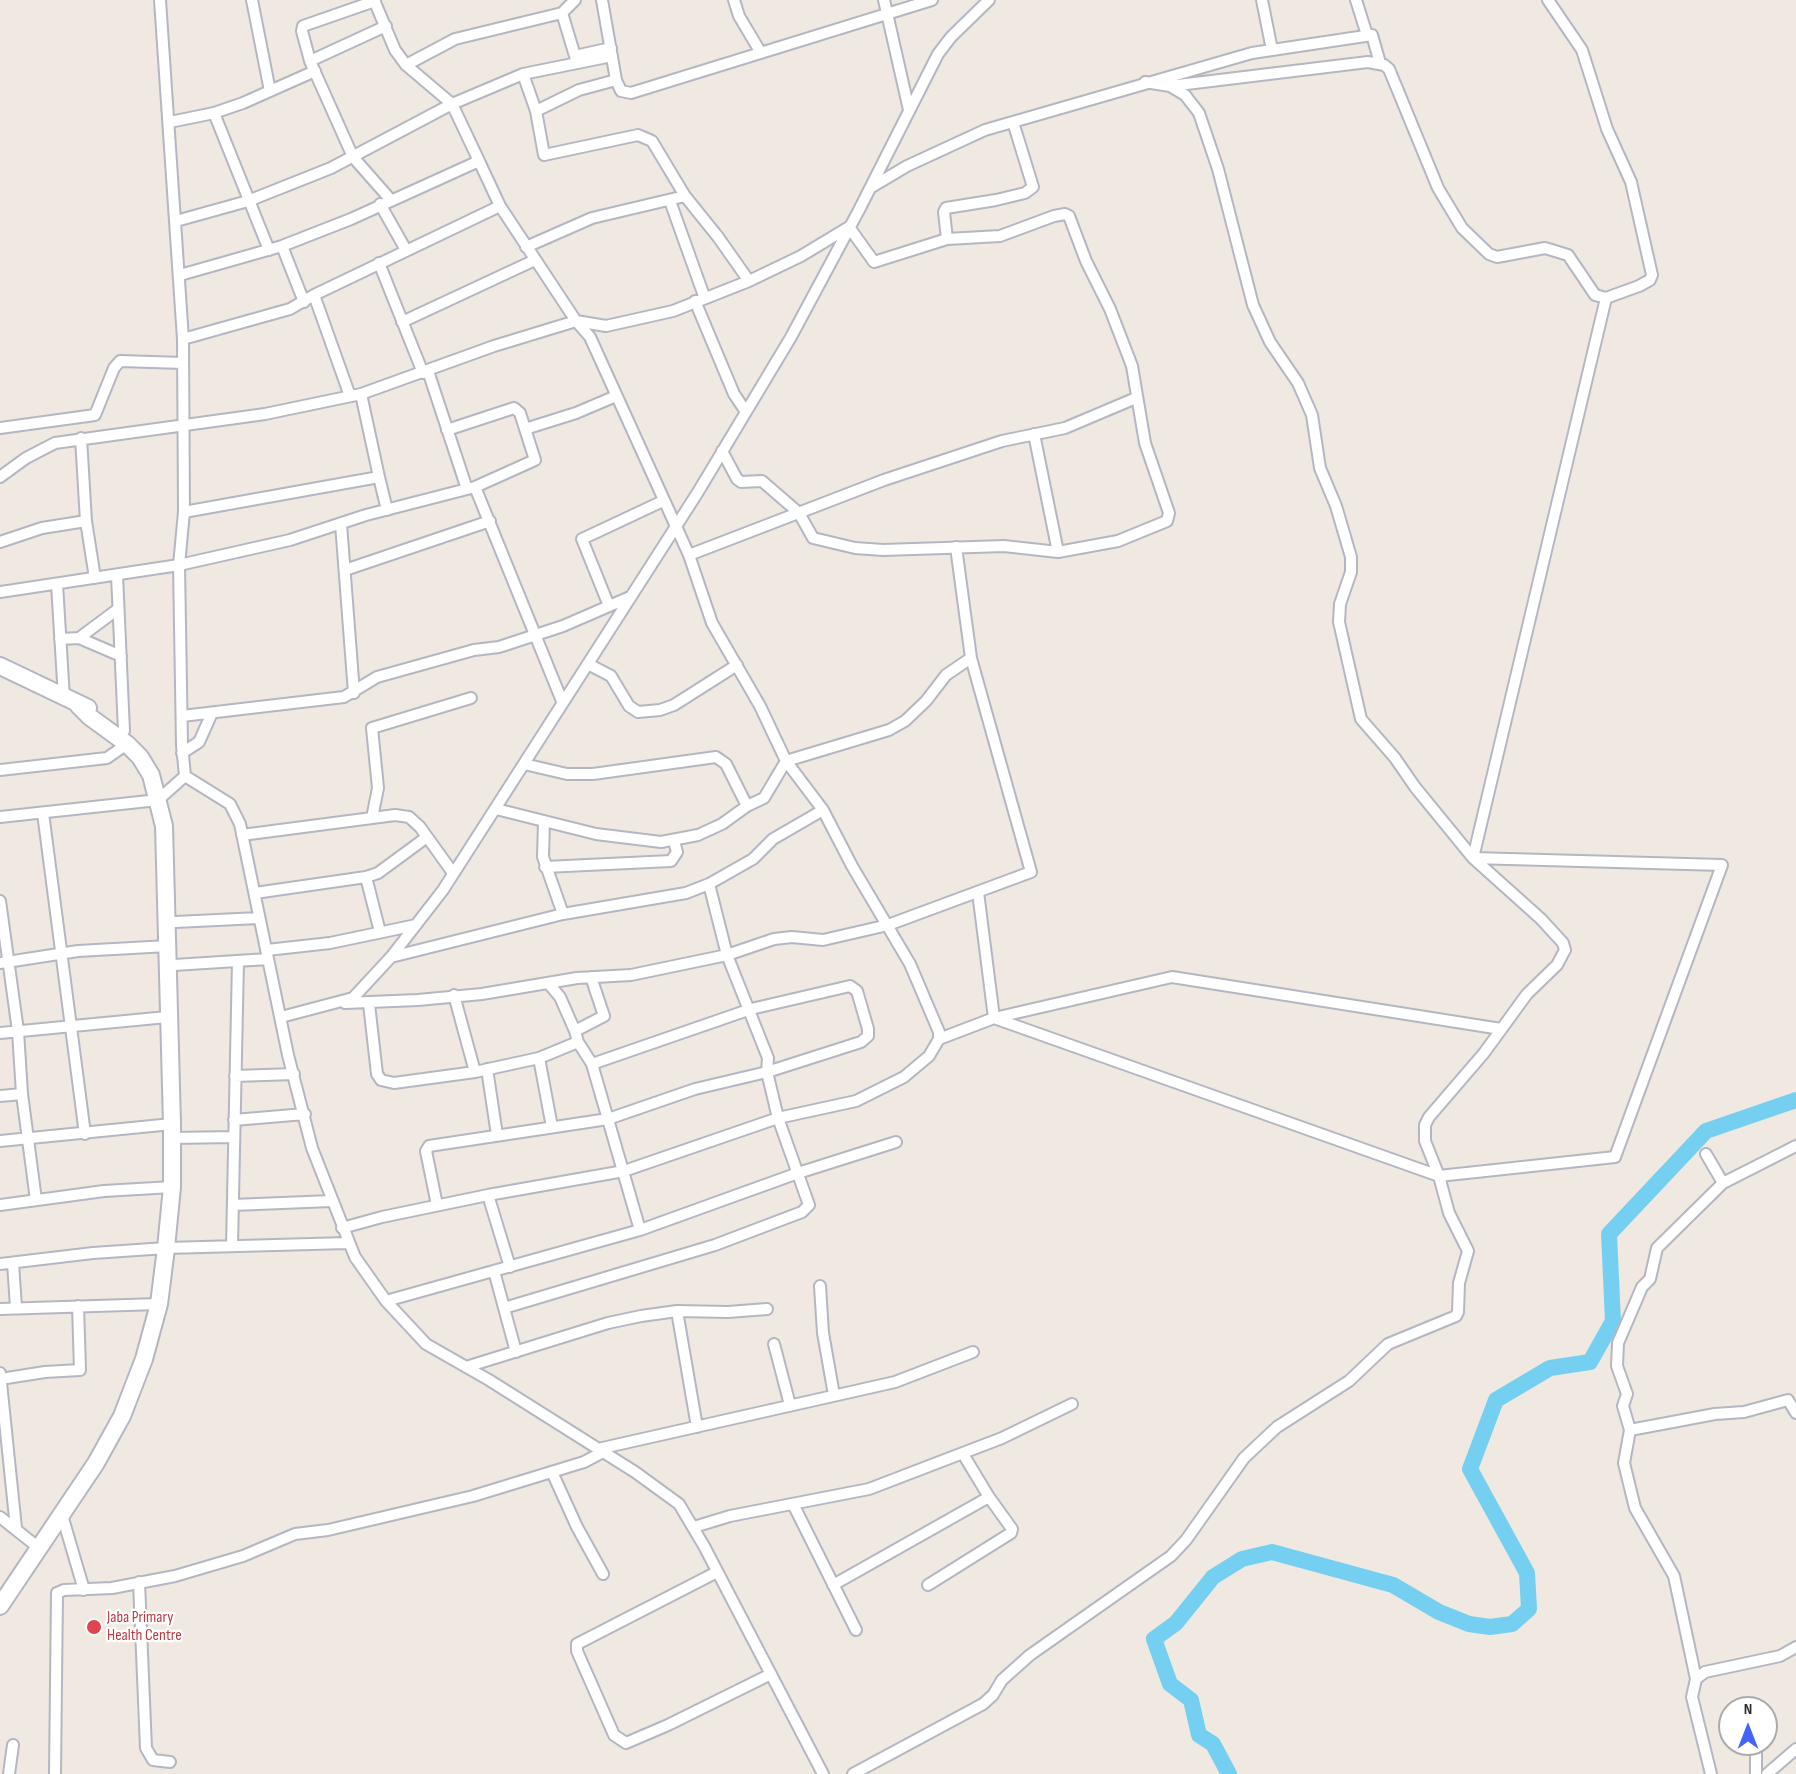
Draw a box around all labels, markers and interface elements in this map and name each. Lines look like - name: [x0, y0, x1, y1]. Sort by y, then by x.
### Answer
- place label: Jaba Primary Health Centre: [107, 1608, 182, 1646]
- marker: Jaba Primary Health Centre: [85, 1618, 103, 1636]
- north arrow: [1718, 1696, 1778, 1756]
- text: N: [1744, 1700, 1752, 1719]

